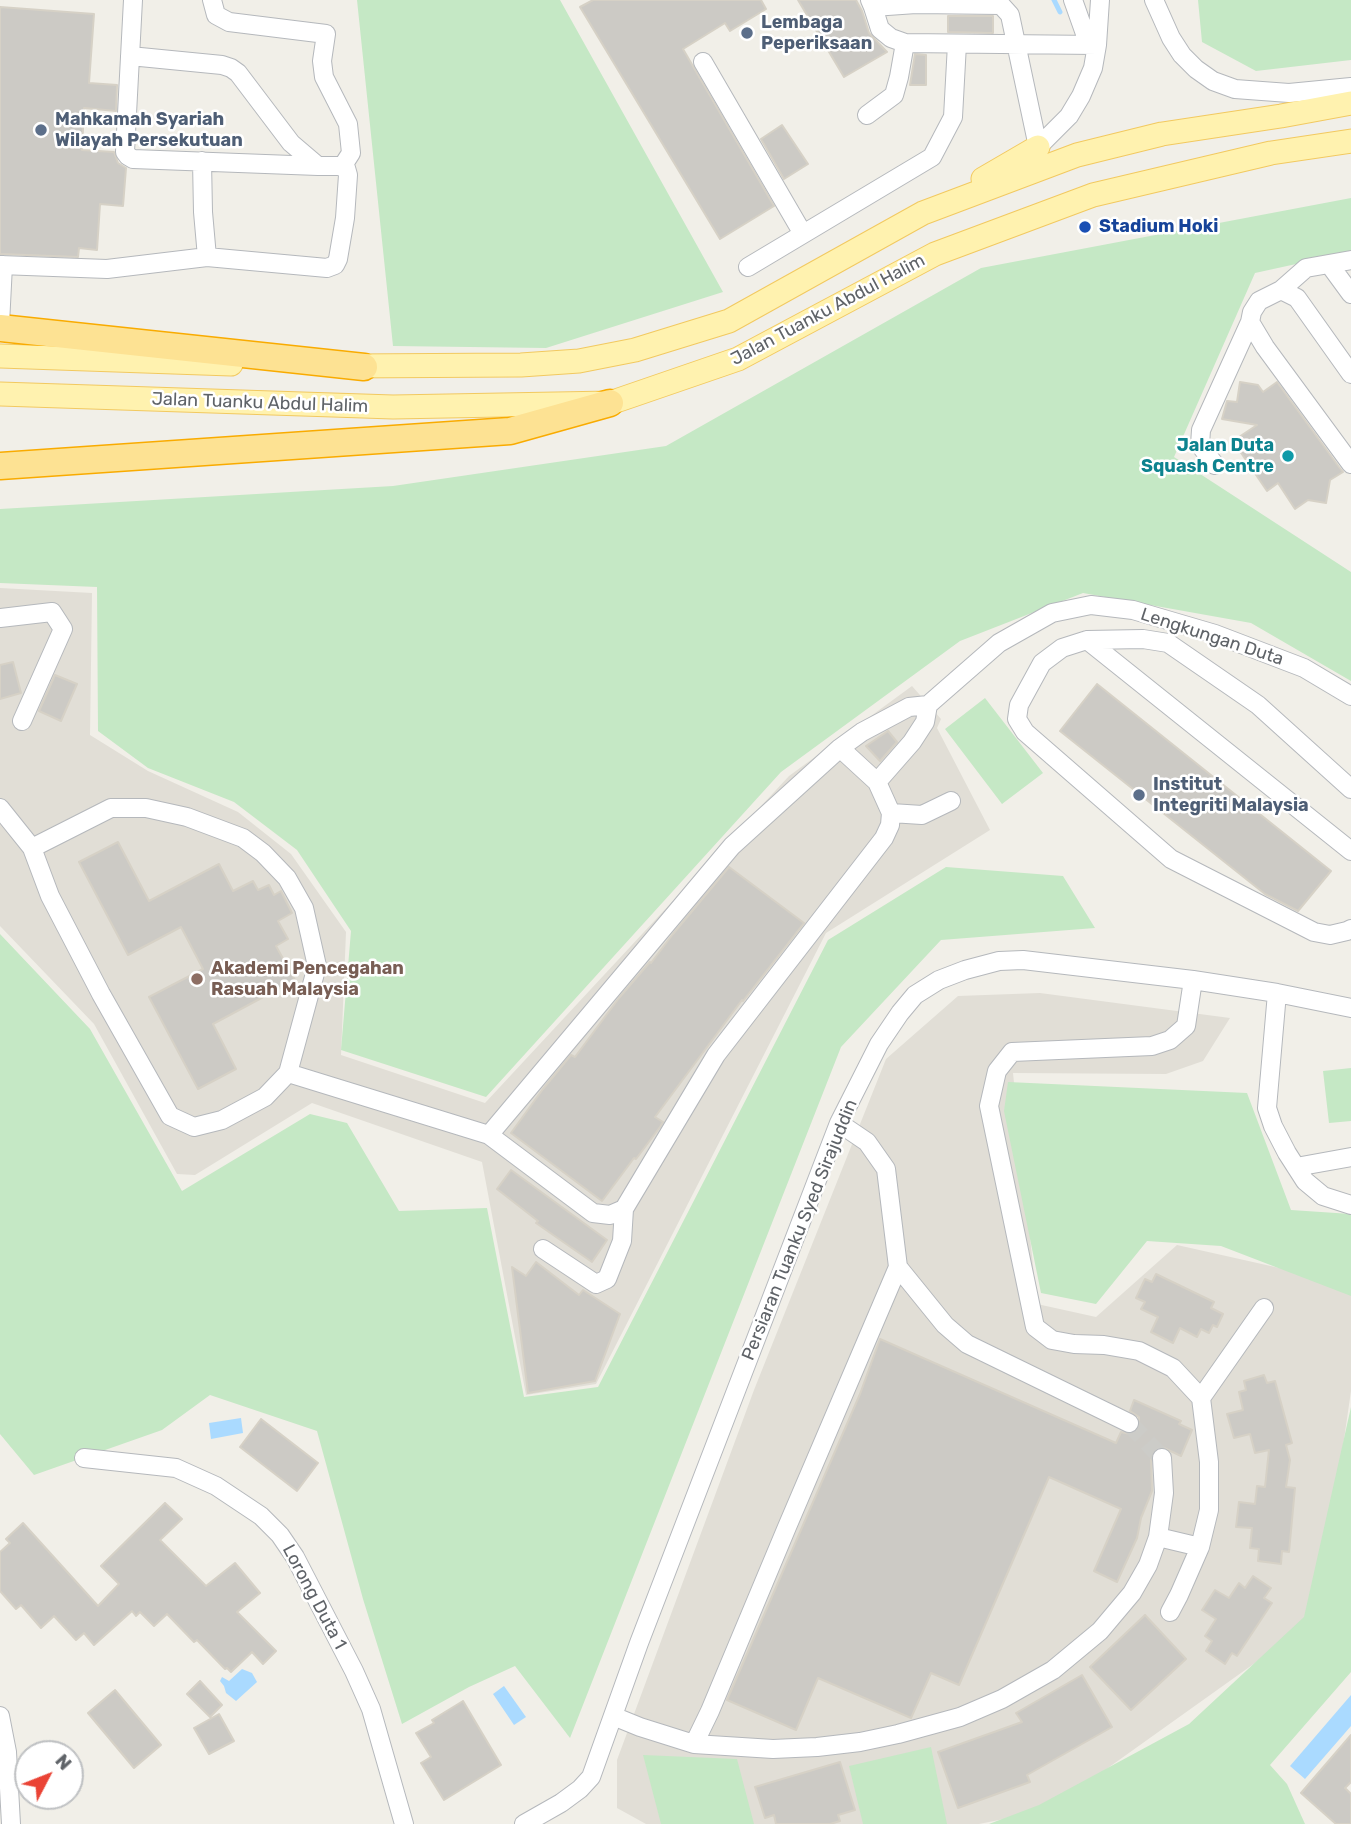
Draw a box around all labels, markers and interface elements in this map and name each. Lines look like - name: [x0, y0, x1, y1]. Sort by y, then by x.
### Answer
- place label: Lembaga Peperiksaan: [761, 12, 872, 54]
- marker: Lembaga Peperiksaan: [739, 25, 755, 41]
- place label: Mahkamah Syariah Wilayah Persekutuan: [55, 109, 243, 152]
- marker: Mahkamah Syariah Wilayah Persekutuan: [33, 122, 49, 138]
- place label: Stadium Hoki: [1099, 216, 1218, 238]
- marker: Stadium Hoki: [1077, 219, 1093, 235]
- street label: Jalan Tuanku Abdul Halim: [727, 250, 929, 370]
- street label: Jalan Tuanku Abdul Halim: [151, 388, 369, 418]
- place label: Jalan Duta Squash Centre: [1141, 435, 1274, 478]
- marker: Jalan Duta Squash Centre: [1280, 448, 1296, 464]
- street label: Lengkungan Duta: [1138, 604, 1286, 670]
- place label: Institut Integriti Malaysia: [1153, 774, 1309, 816]
- marker: Institut Integriti Malaysia: [1131, 787, 1147, 803]
- place label: Akademi Pencegahan Rasuah Malaysia: [211, 958, 404, 1000]
- marker: Akademi Pencegahan Rasuah Malaysia: [189, 971, 205, 987]
- street label: Persiaran Tuanku Syed Sirajuddin: [738, 1096, 862, 1364]
- street label: Lorong Duta 1: [277, 1541, 351, 1653]
- north arrow: [14, 1740, 84, 1810]
- text: N: [50, 1749, 77, 1775]

